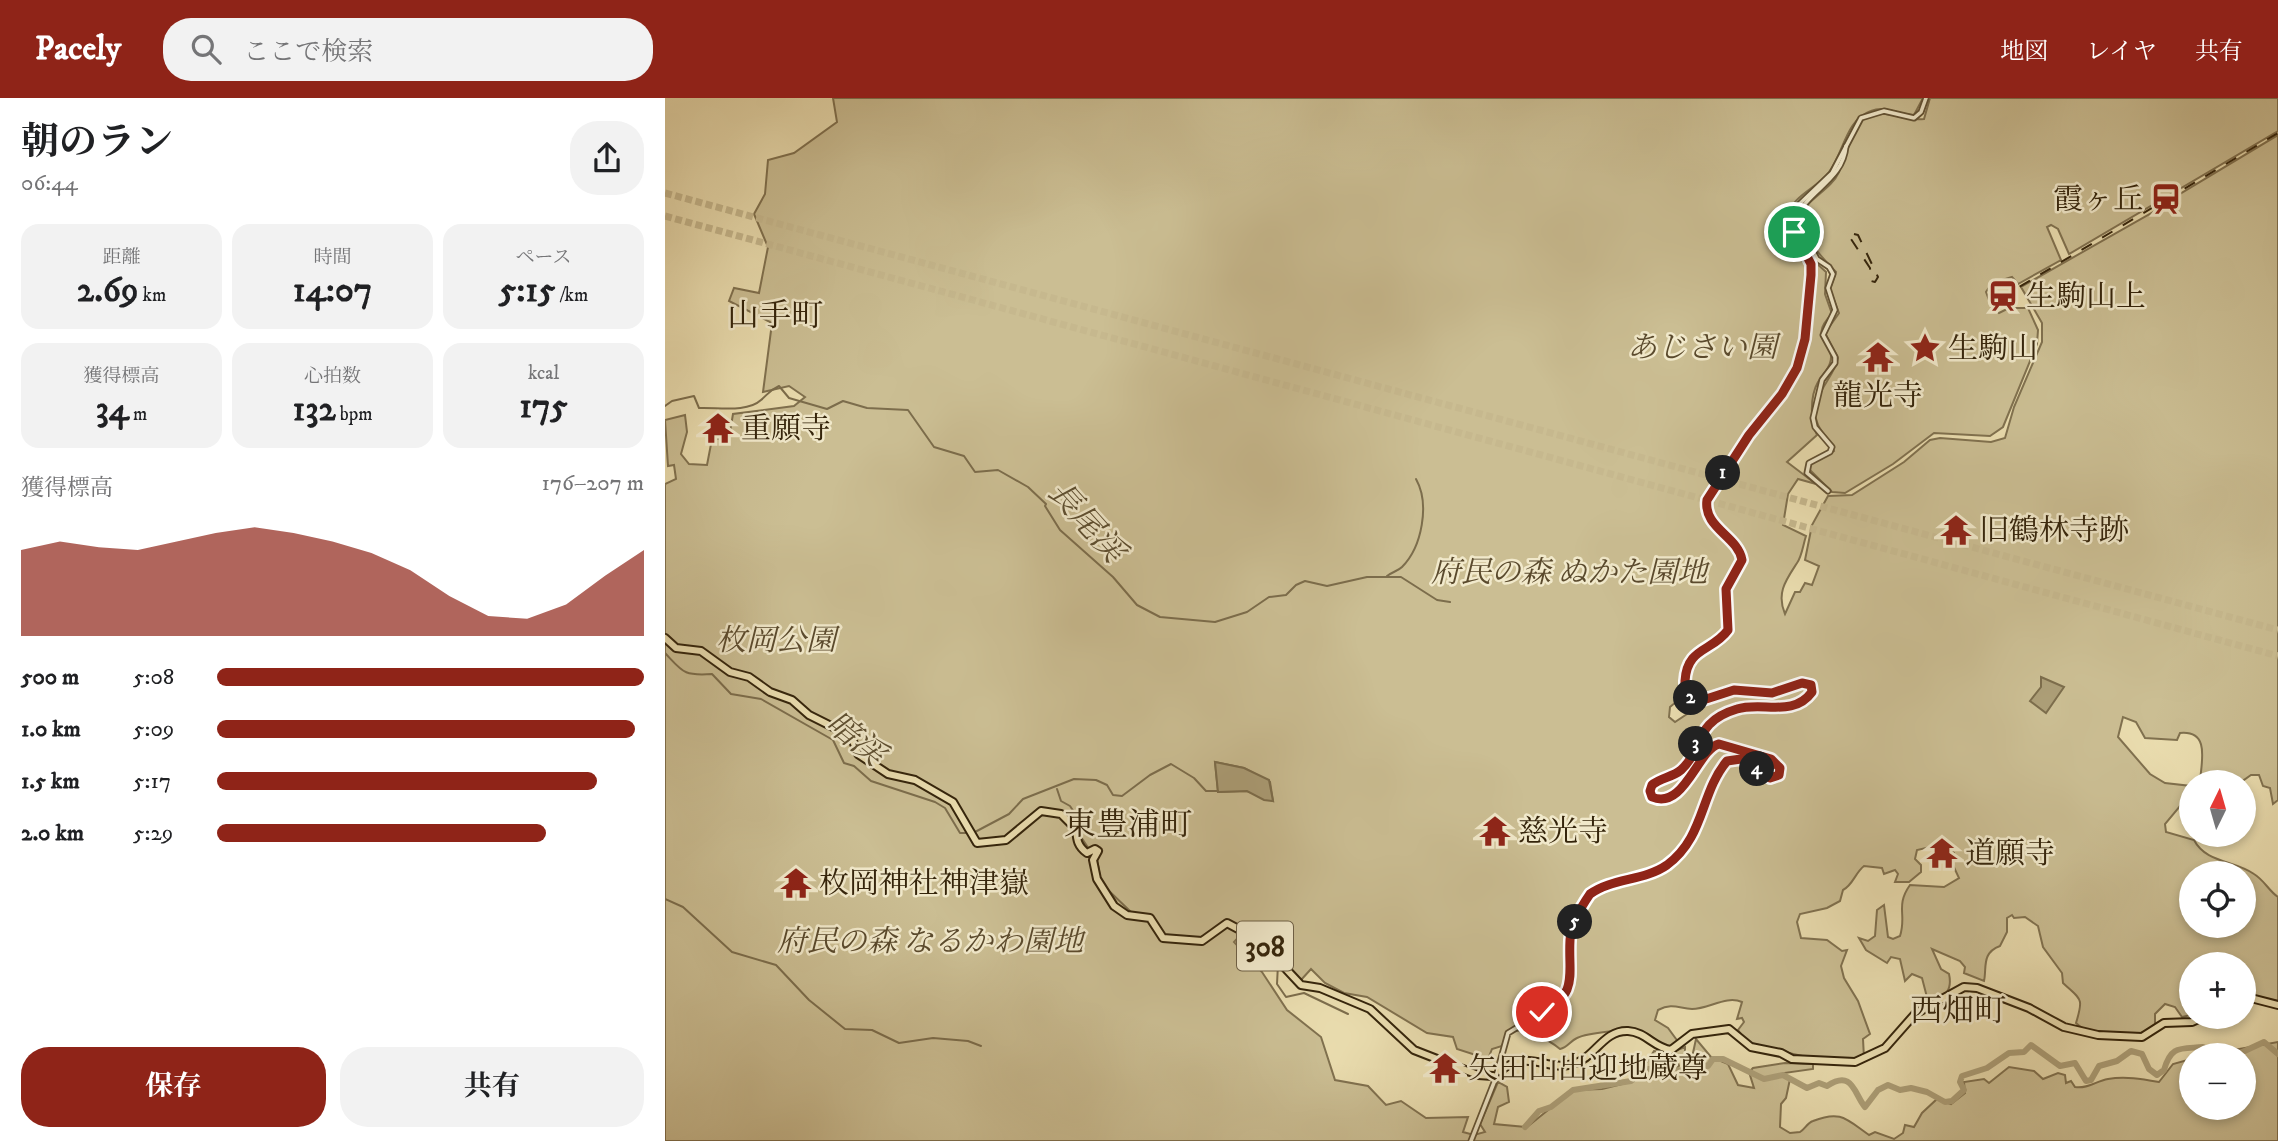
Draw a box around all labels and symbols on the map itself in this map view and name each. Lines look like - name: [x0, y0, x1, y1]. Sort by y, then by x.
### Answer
- place label: 霞ヶ丘: [2053, 182, 2143, 219]
- station icon: 霞ヶ丘: [2149, 182, 2183, 216]
- pin: [1764, 202, 1824, 262]
- station icon: 生駒山上: [1986, 279, 2020, 313]
- place label: 生駒山上: [2026, 279, 2146, 316]
- district label: 山手町: [727, 297, 823, 337]
- park label: あじさい園: [1627, 330, 1782, 367]
- place icon: 生駒山: [1908, 331, 1942, 365]
- place label: 生駒山: [1948, 331, 2038, 368]
- temple icon: 龍光寺: [1861, 340, 1895, 374]
- place label: 龍光寺: [1833, 378, 1923, 415]
- temple icon: 重願寺: [701, 411, 735, 445]
- place label: 重願寺: [741, 411, 831, 448]
- pin: 1: [1705, 456, 1741, 490]
- water label: 長尾渓: [1039, 473, 1135, 574]
- temple icon: 旧鶴林寺跡: [1939, 513, 1973, 547]
- place label: 旧鶴林寺跡: [1979, 513, 2129, 550]
- park label: 府民の森 ぬかた園地: [1431, 555, 1710, 592]
- park label: 枚岡公園: [716, 623, 841, 660]
- pin: 2: [1674, 680, 1709, 716]
- water label: 暗渓: [817, 704, 895, 778]
- pin: 3: [1679, 726, 1713, 762]
- pin: 4: [1739, 752, 1775, 786]
- north arrow: [2179, 770, 2256, 847]
- district label: 東豊浦町: [1064, 806, 1192, 846]
- temple icon: 慈光寺: [1478, 814, 1512, 848]
- place label: 慈光寺: [1518, 814, 1608, 851]
- temple icon: 道願寺: [1925, 836, 1959, 870]
- place label: 道願寺: [1965, 836, 2055, 873]
- temple icon: 枚岡神社神津嶽: [779, 866, 813, 900]
- place label: 枚岡神社神津嶽: [819, 866, 1029, 903]
- pin: 5: [1557, 904, 1593, 940]
- road number: 308: [1237, 922, 1293, 970]
- park label: 府民の森 なるかわ園地: [777, 924, 1086, 961]
- pin: [1512, 982, 1572, 1042]
- district label: 西畑町: [1910, 992, 2006, 1032]
- temple icon: 矢田山出迎地蔵尊: [1428, 1051, 1462, 1085]
- place label: 矢田山出迎地蔵尊: [1468, 1051, 1708, 1088]

